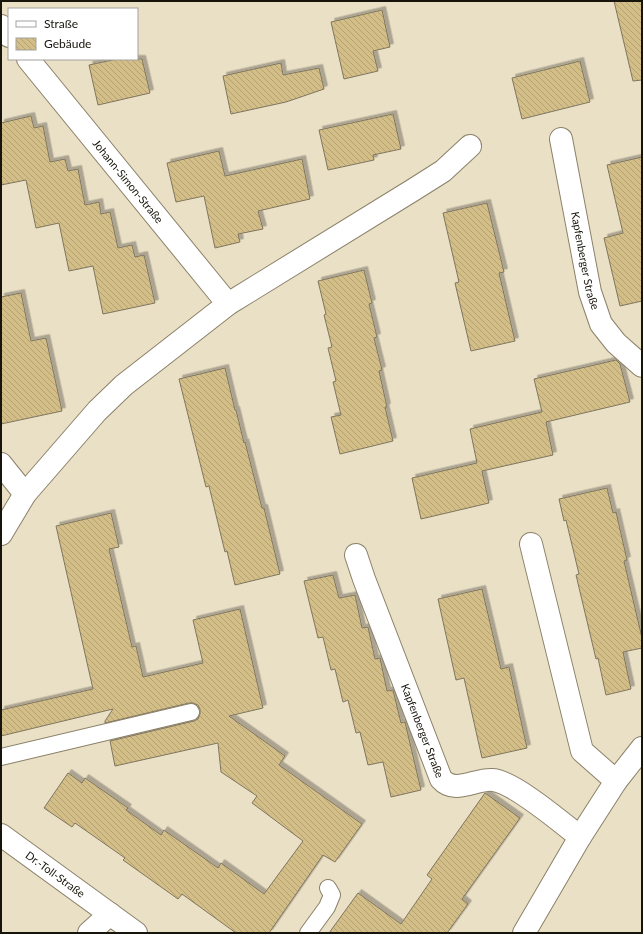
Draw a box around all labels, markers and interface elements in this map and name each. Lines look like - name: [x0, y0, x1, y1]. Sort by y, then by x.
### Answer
- legend: [8, 8, 138, 60]
- text: Straße: [44, 16, 78, 31]
- text: Gebäude: [44, 36, 91, 51]
- street label: Johann-Simon-Straße: [90, 137, 166, 226]
- street label: Kapfenberger Straße: [569, 211, 603, 311]
- street label: Kapfenberger Straße: [399, 682, 447, 780]
- street label: Dr.-Toll-Straße: [23, 848, 88, 900]

